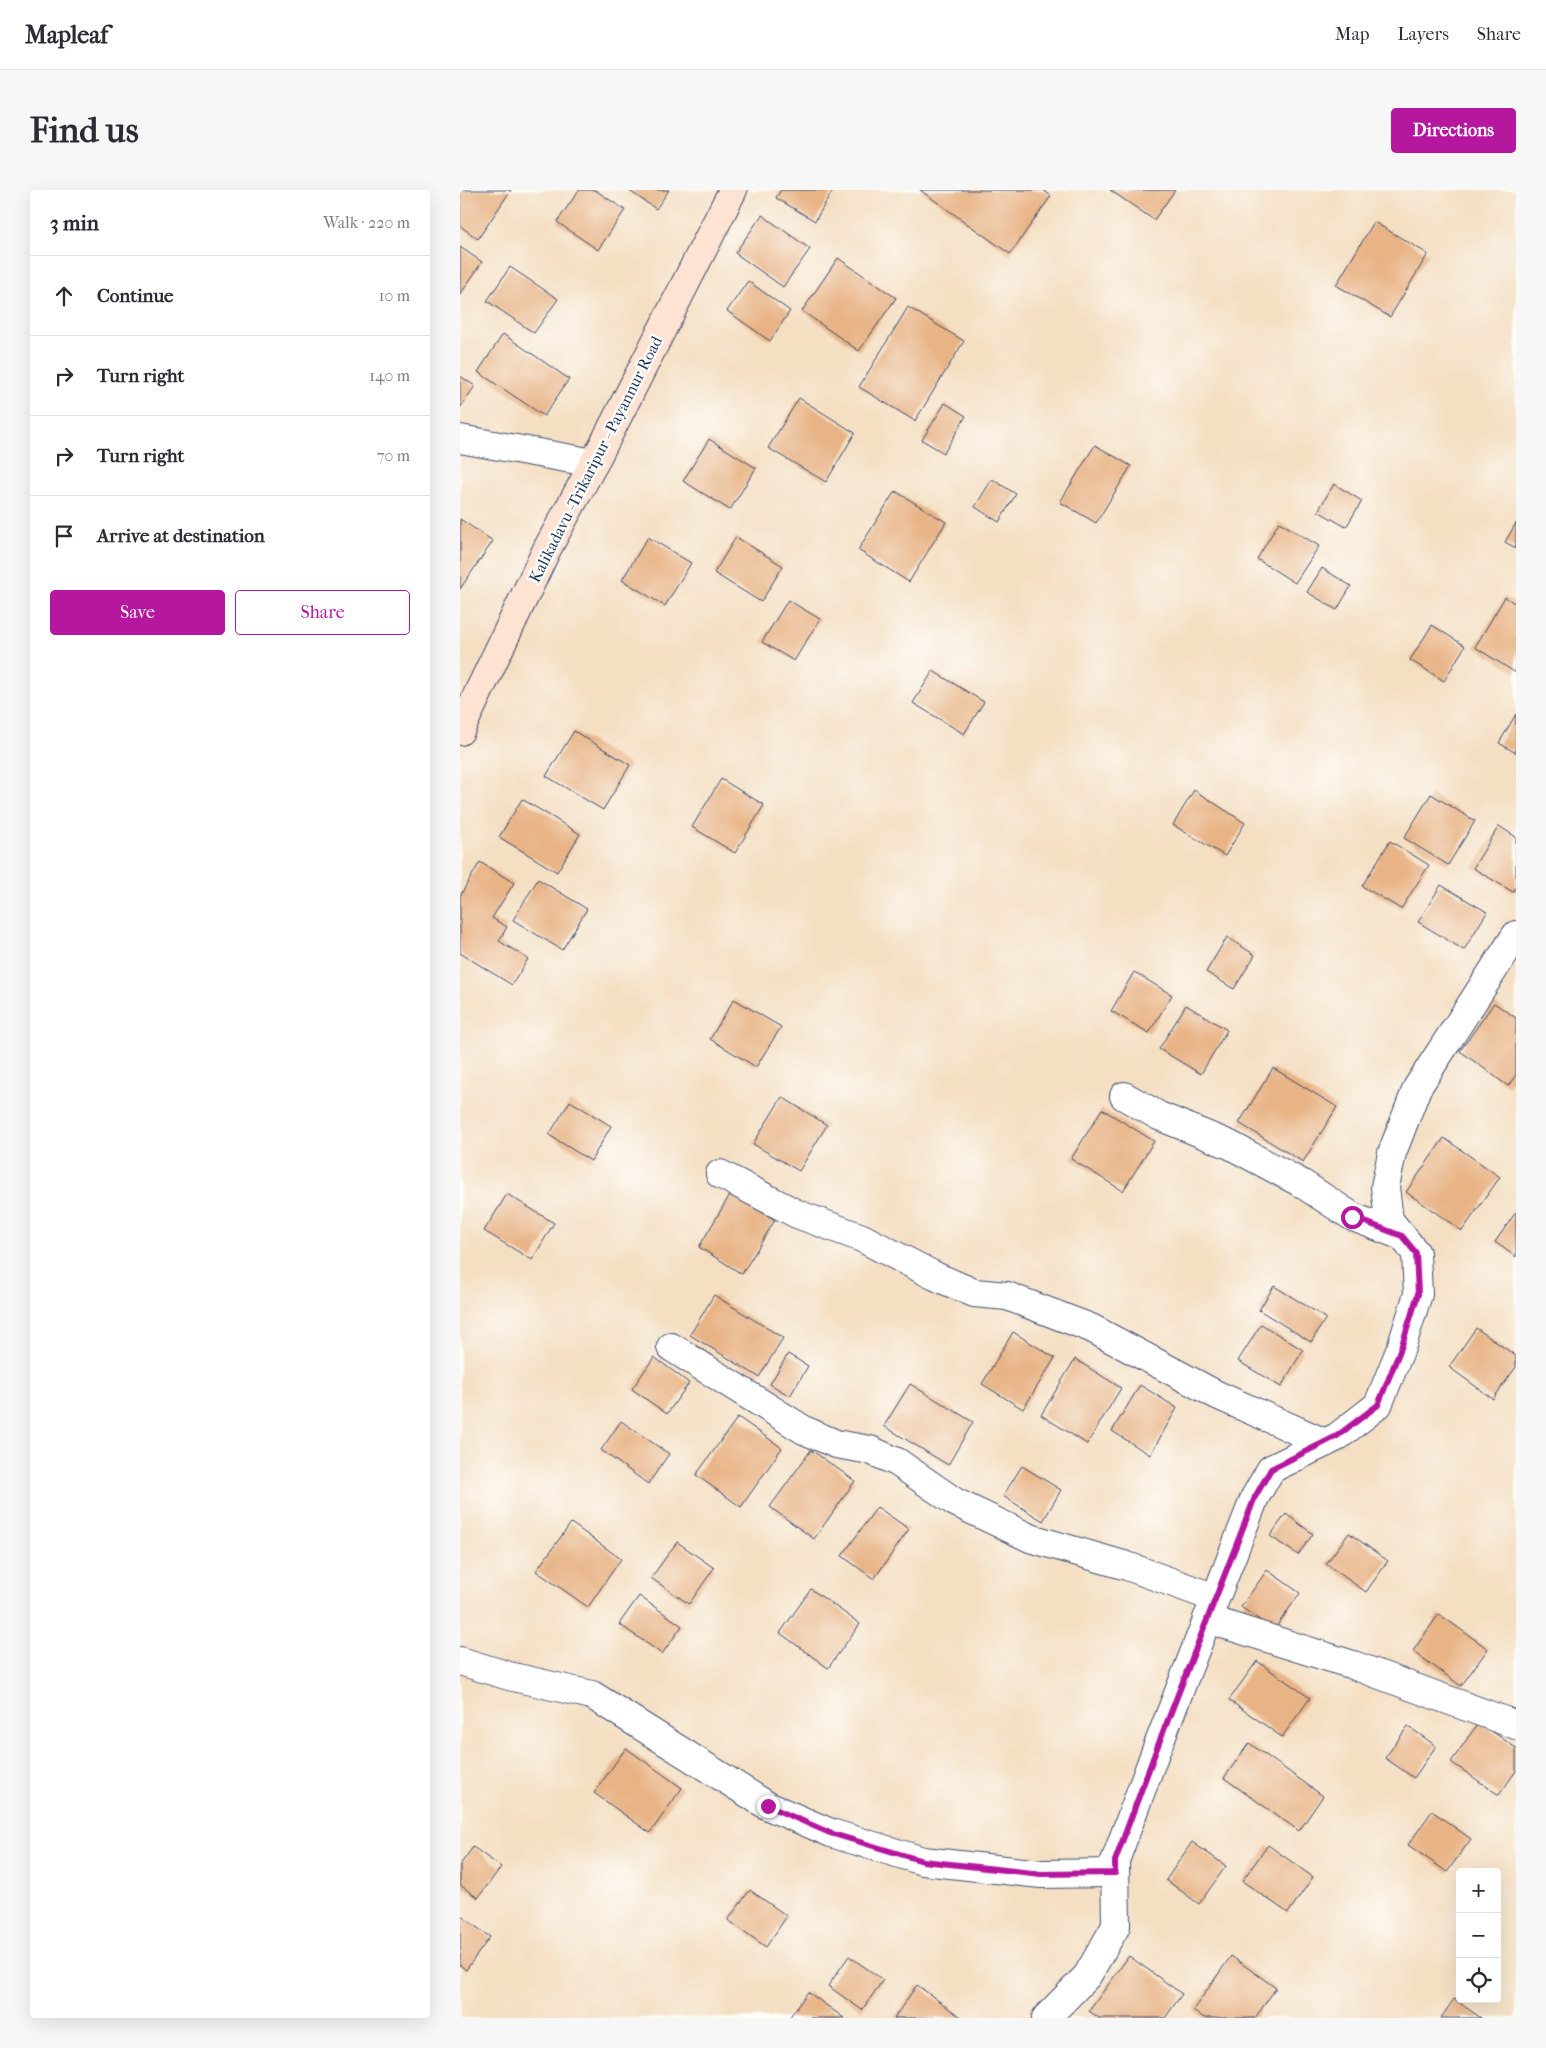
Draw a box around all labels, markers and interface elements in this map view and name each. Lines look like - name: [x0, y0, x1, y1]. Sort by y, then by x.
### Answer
- text: Mapleaf: [25, 21, 108, 49]
- text: Map: [1335, 24, 1369, 45]
- text: Layers: [1397, 24, 1449, 45]
- text: Share: [1477, 24, 1521, 45]
- button: Directions: [1391, 108, 1516, 153]
- text: Find us: [30, 110, 139, 151]
- text: 3 min: [50, 211, 99, 235]
- text: Walk · 220 m: [323, 213, 410, 232]
- icon: ahead: [50, 282, 78, 310]
- text: Continue: [97, 285, 173, 307]
- text: 10 m: [379, 286, 410, 305]
- street label: Kalikadavu -Trikaripur - Payannur Road: [525, 333, 666, 586]
- icon: right: [50, 362, 78, 390]
- text: Turn right: [97, 365, 184, 387]
- text: 140 m: [369, 366, 410, 385]
- icon: right: [50, 442, 78, 470]
- text: Turn right: [97, 445, 184, 467]
- text: 70 m: [377, 446, 410, 465]
- icon: arrive: [50, 522, 78, 550]
- text: Arrive at destination: [97, 525, 265, 547]
- button: Save: [50, 590, 225, 635]
- button: Share: [235, 590, 410, 635]
- route start: [1341, 1206, 1364, 1229]
- route end: [757, 1795, 780, 1818]
- map controls: [1456, 1868, 1501, 2003]
- button: +: [1456, 1868, 1501, 1913]
- button: −: [1456, 1913, 1501, 1958]
- button: locate: [1456, 1958, 1501, 2003]

